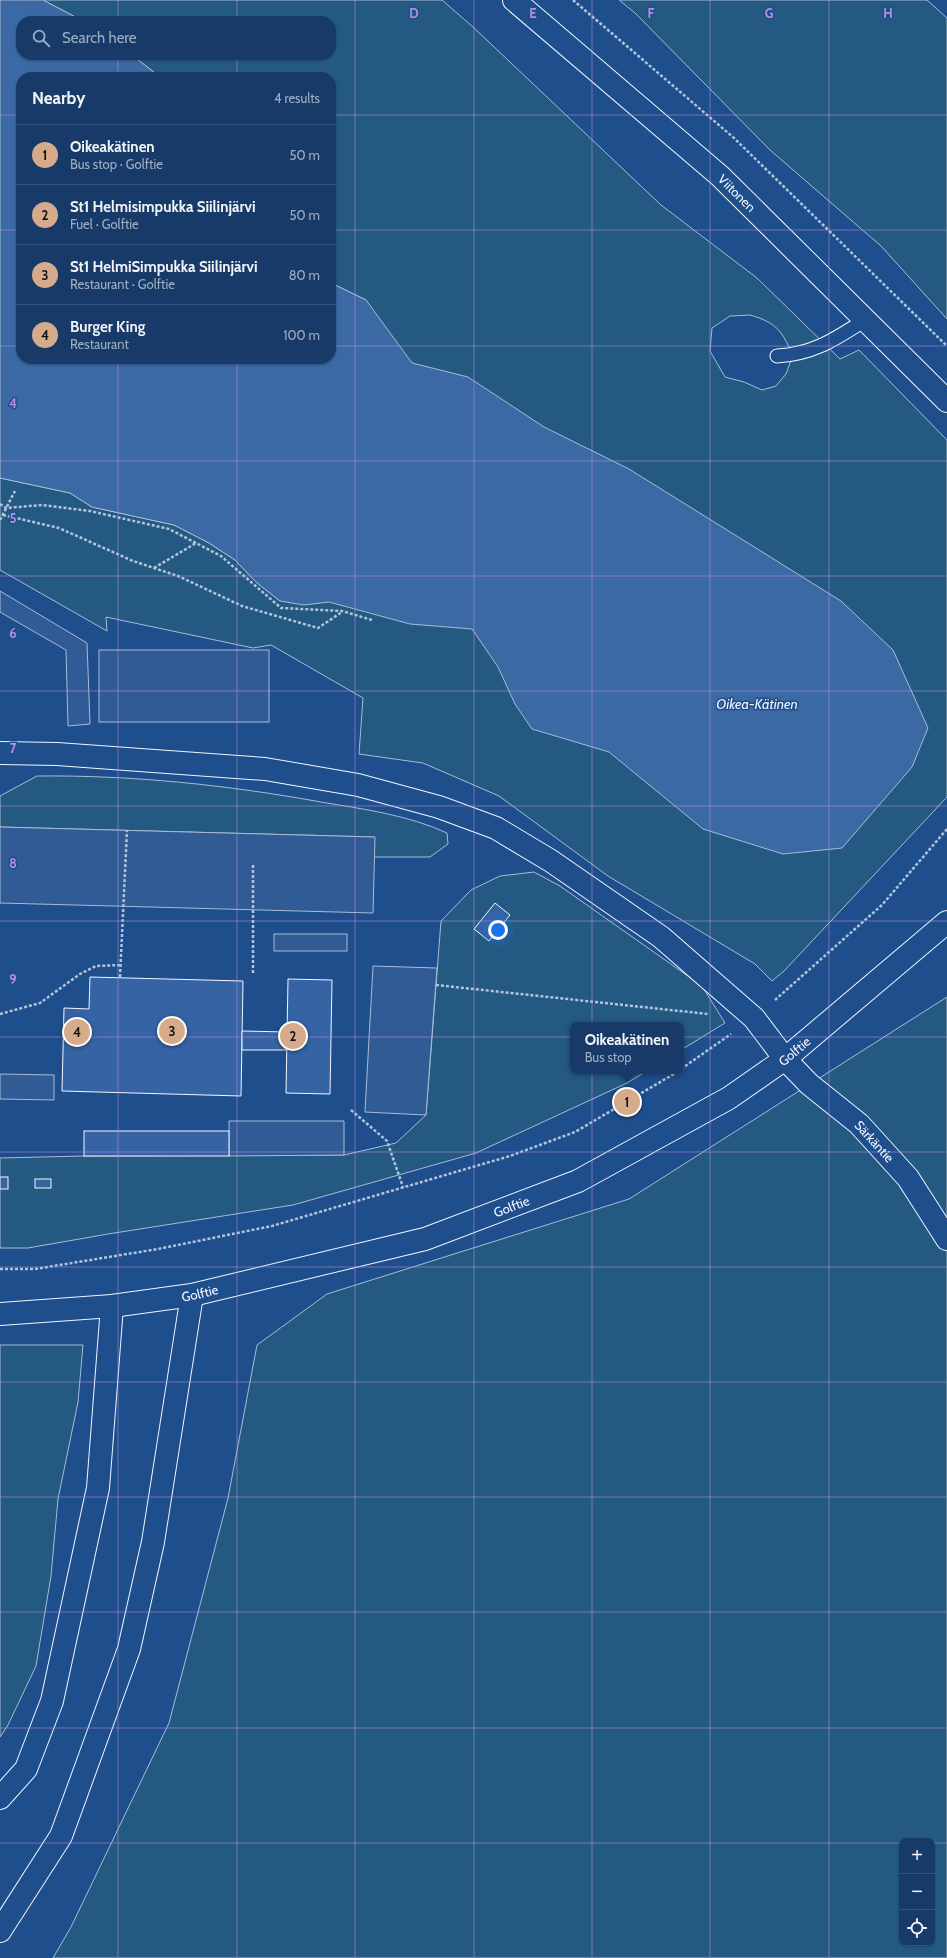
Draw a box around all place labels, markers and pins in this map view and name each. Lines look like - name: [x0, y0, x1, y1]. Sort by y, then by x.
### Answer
- pin: 3: [159, 1016, 185, 1046]
- pin: 4: [64, 1017, 90, 1047]
- pin: 2: [280, 1021, 306, 1051]
- pin: 1: [614, 1087, 640, 1117]

